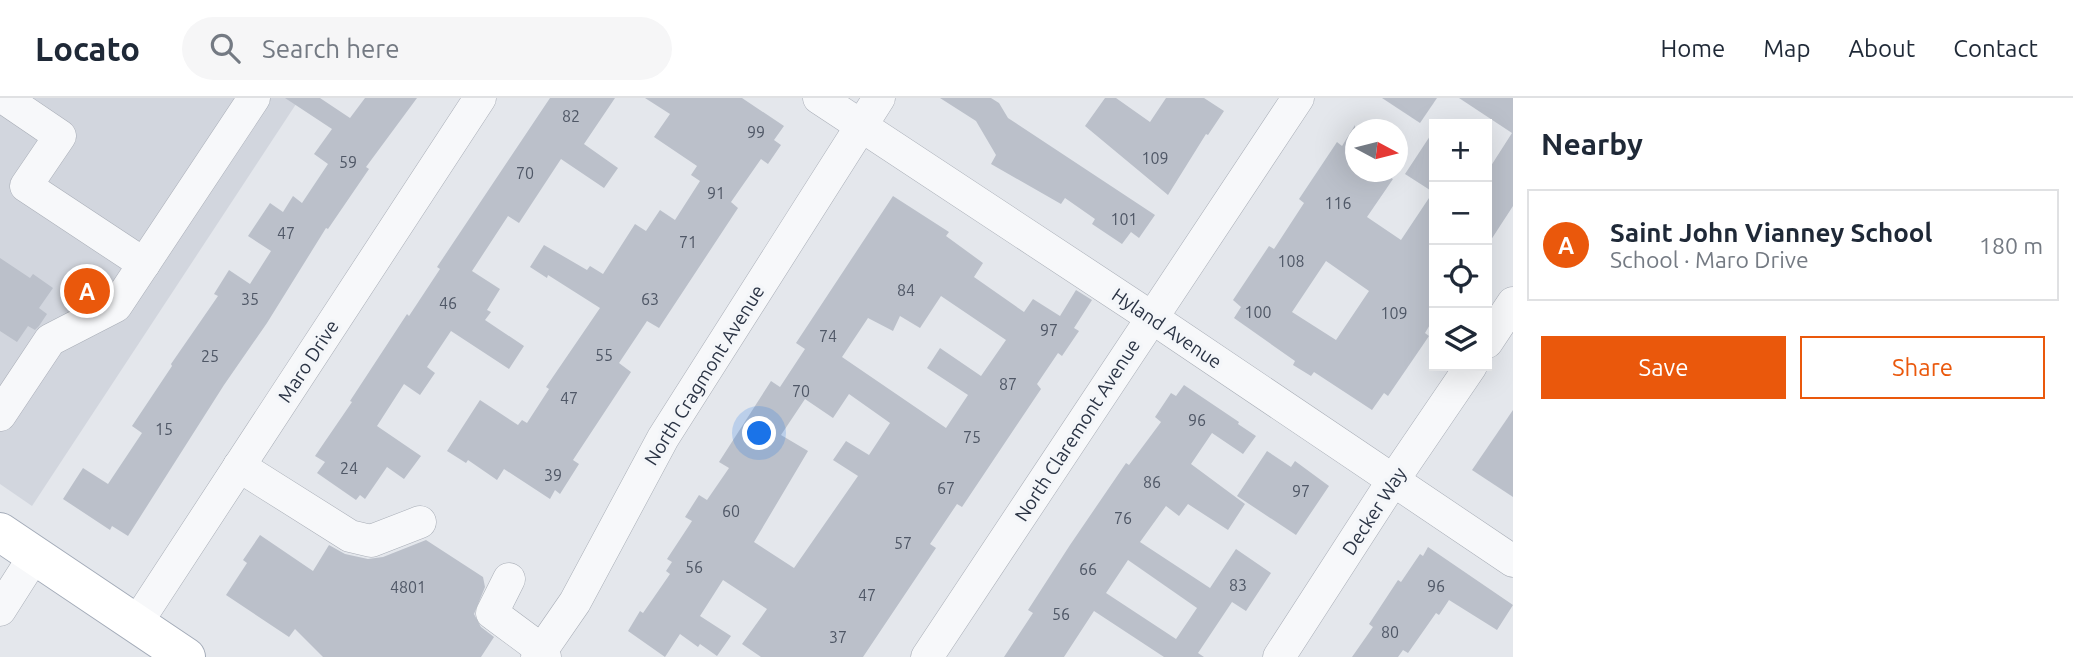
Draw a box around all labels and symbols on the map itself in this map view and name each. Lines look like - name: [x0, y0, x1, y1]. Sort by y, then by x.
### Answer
- house number: 82: [562, 107, 580, 125]
- north arrow: [1345, 119, 1408, 182]
- house number: 99: [747, 123, 765, 141]
- house number: 109: [1141, 149, 1169, 167]
- house number: 59: [339, 153, 357, 171]
- house number: 70: [516, 164, 534, 182]
- house number: 91: [707, 184, 725, 202]
- house number: 116: [1324, 194, 1352, 212]
- house number: 101: [1110, 210, 1138, 228]
- house number: 47: [277, 224, 295, 242]
- house number: 71: [679, 233, 697, 251]
- house number: 108: [1277, 252, 1305, 270]
- pin: A: [64, 265, 110, 317]
- street label: North Cragmont Avenue: [639, 281, 769, 469]
- house number: 84: [897, 281, 915, 299]
- street label: Hyland Avenue: [1108, 283, 1226, 373]
- house number: 35: [241, 290, 259, 308]
- house number: 63: [641, 290, 659, 308]
- house number: 46: [439, 294, 457, 312]
- house number: 100: [1244, 303, 1272, 321]
- house number: 109: [1380, 304, 1408, 322]
- street label: Maro Drive: [273, 316, 343, 406]
- house number: 97: [1040, 321, 1058, 339]
- house number: 74: [819, 327, 837, 345]
- street label: North Claremont Avenue: [1010, 335, 1144, 525]
- house number: 55: [595, 346, 613, 364]
- house number: 25: [201, 347, 219, 365]
- house number: 87: [999, 375, 1017, 393]
- house number: 70: [792, 382, 810, 400]
- house number: 47: [560, 389, 578, 407]
- house number: 96: [1188, 411, 1206, 429]
- your location: [742, 416, 776, 450]
- house number: 15: [155, 420, 173, 438]
- house number: 75: [963, 428, 981, 446]
- house number: 24: [340, 459, 358, 477]
- street label: Decker Way: [1338, 463, 1410, 559]
- house number: 39: [544, 466, 562, 484]
- house number: 86: [1143, 473, 1161, 491]
- house number: 67: [937, 479, 955, 497]
- house number: 97: [1292, 482, 1310, 500]
- house number: 60: [722, 502, 740, 520]
- house number: 76: [1114, 509, 1132, 527]
- house number: 57: [894, 534, 912, 552]
- house number: 56: [685, 558, 703, 576]
- house number: 66: [1079, 560, 1097, 578]
- house number: 83: [1229, 576, 1247, 594]
- house number: 96: [1427, 577, 1445, 595]
- house number: 4801: [390, 578, 426, 596]
- house number: 47: [858, 586, 876, 604]
- house number: 56: [1052, 605, 1070, 623]
- house number: 80: [1381, 623, 1399, 641]
- house number: 37: [829, 628, 847, 646]

